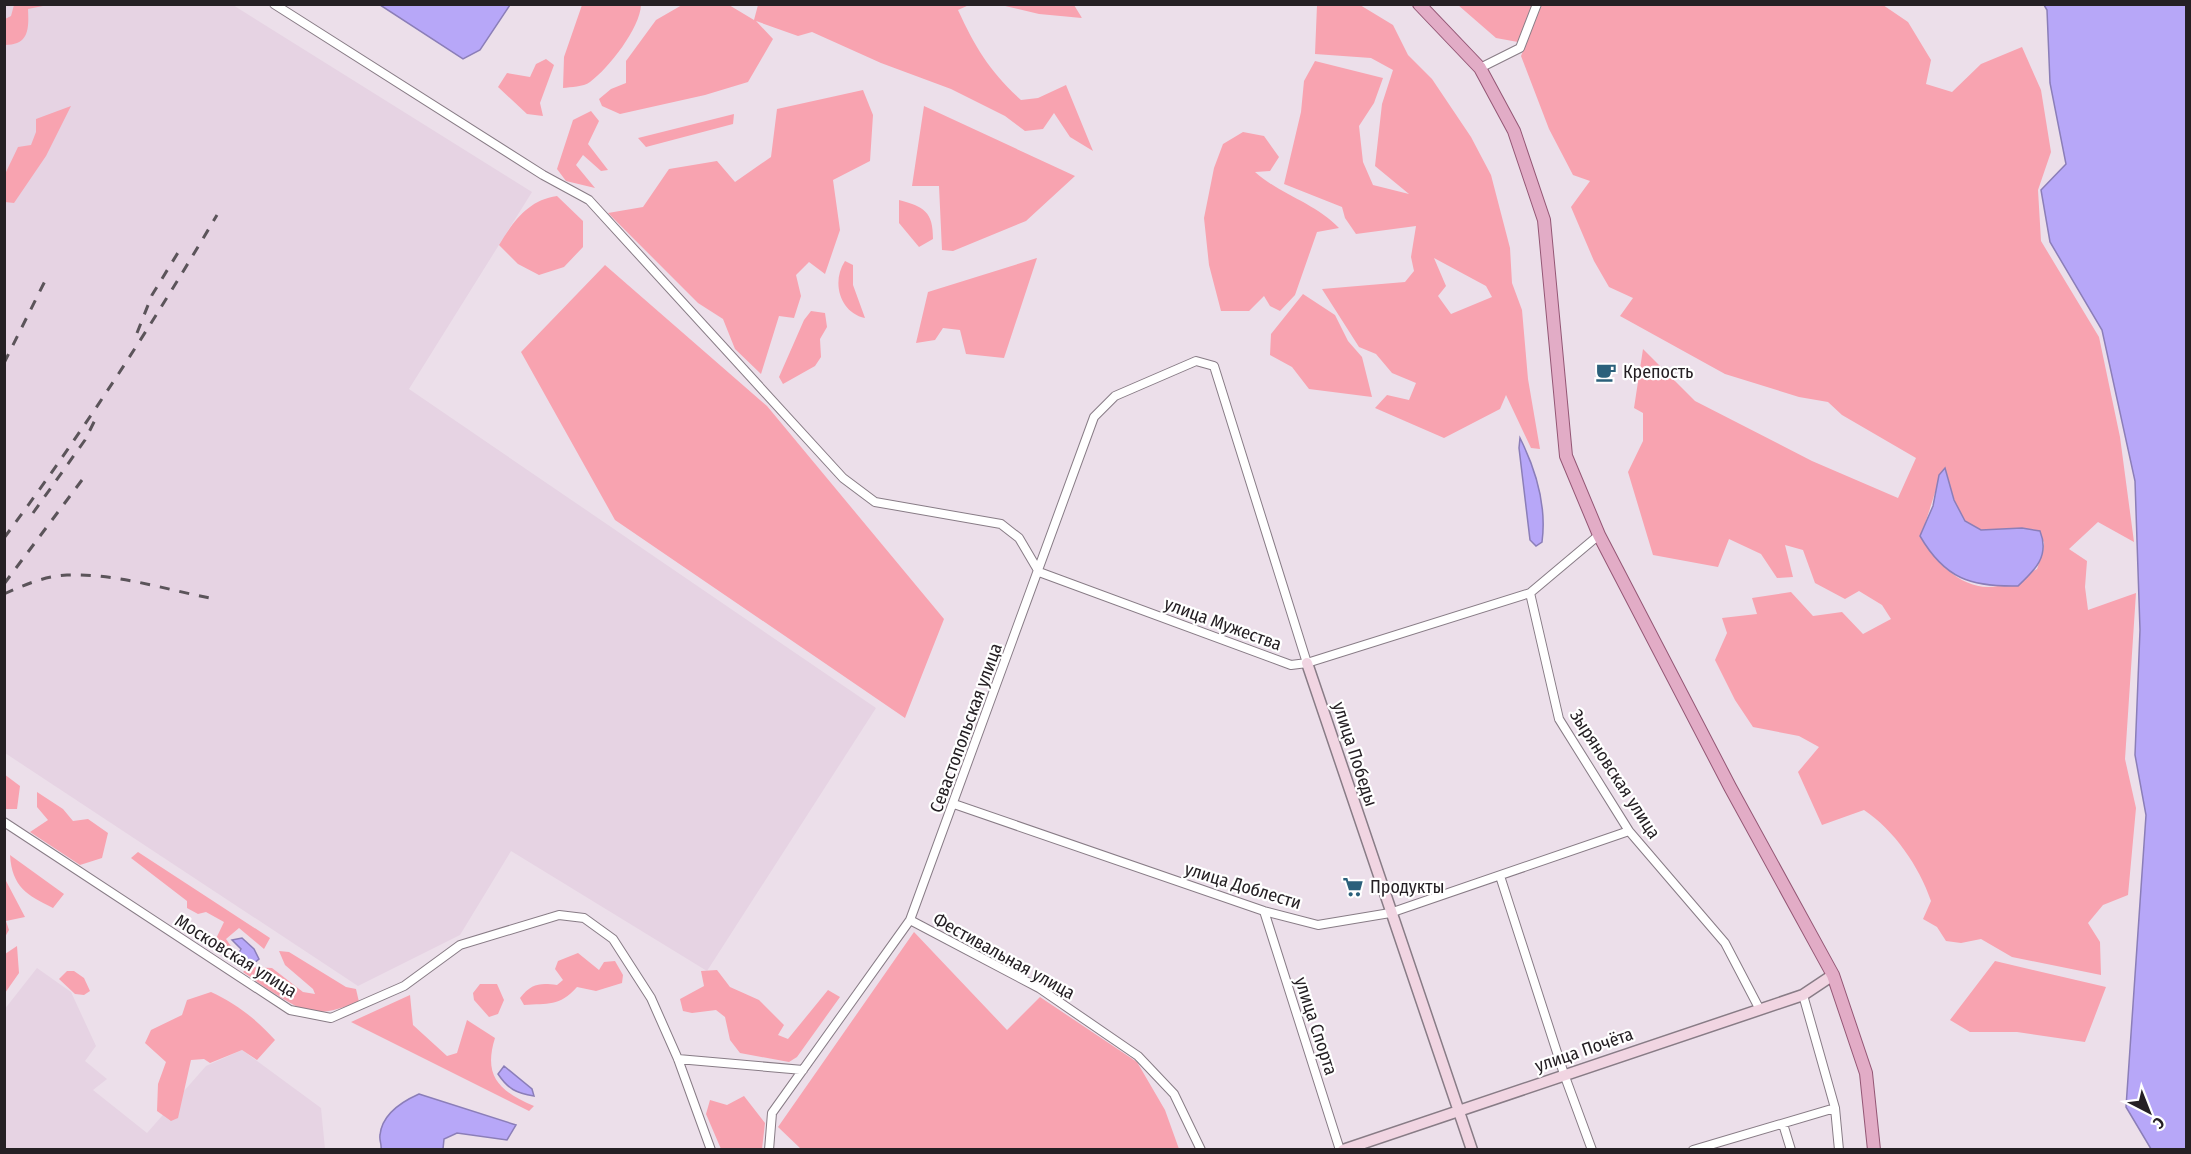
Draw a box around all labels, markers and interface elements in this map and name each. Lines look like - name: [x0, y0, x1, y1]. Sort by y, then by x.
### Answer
- cafe icon: Крепость: [1594, 360, 1618, 384]
- place label: Крепость: [1623, 361, 1693, 383]
- street label: улица Мужества: [1161, 593, 1285, 655]
- street label: Севастопольская улица: [925, 640, 1007, 816]
- street label: улица Победы: [1328, 699, 1382, 809]
- street label: Зыряновская улица: [1565, 705, 1665, 843]
- street label: улица Доблести: [1182, 858, 1304, 914]
- supermarket icon: Продукты: [1341, 875, 1365, 899]
- place label: Продукты: [1370, 876, 1445, 898]
- street label: Фестивальная улица: [929, 908, 1079, 1004]
- street label: Московская улица: [171, 910, 301, 1002]
- street label: улица Спорта: [1290, 974, 1342, 1078]
- street label: улица Почёта: [1532, 1023, 1636, 1077]
- north arrow: [2119, 1082, 2179, 1142]
- text: С: [2149, 1113, 2168, 1133]

